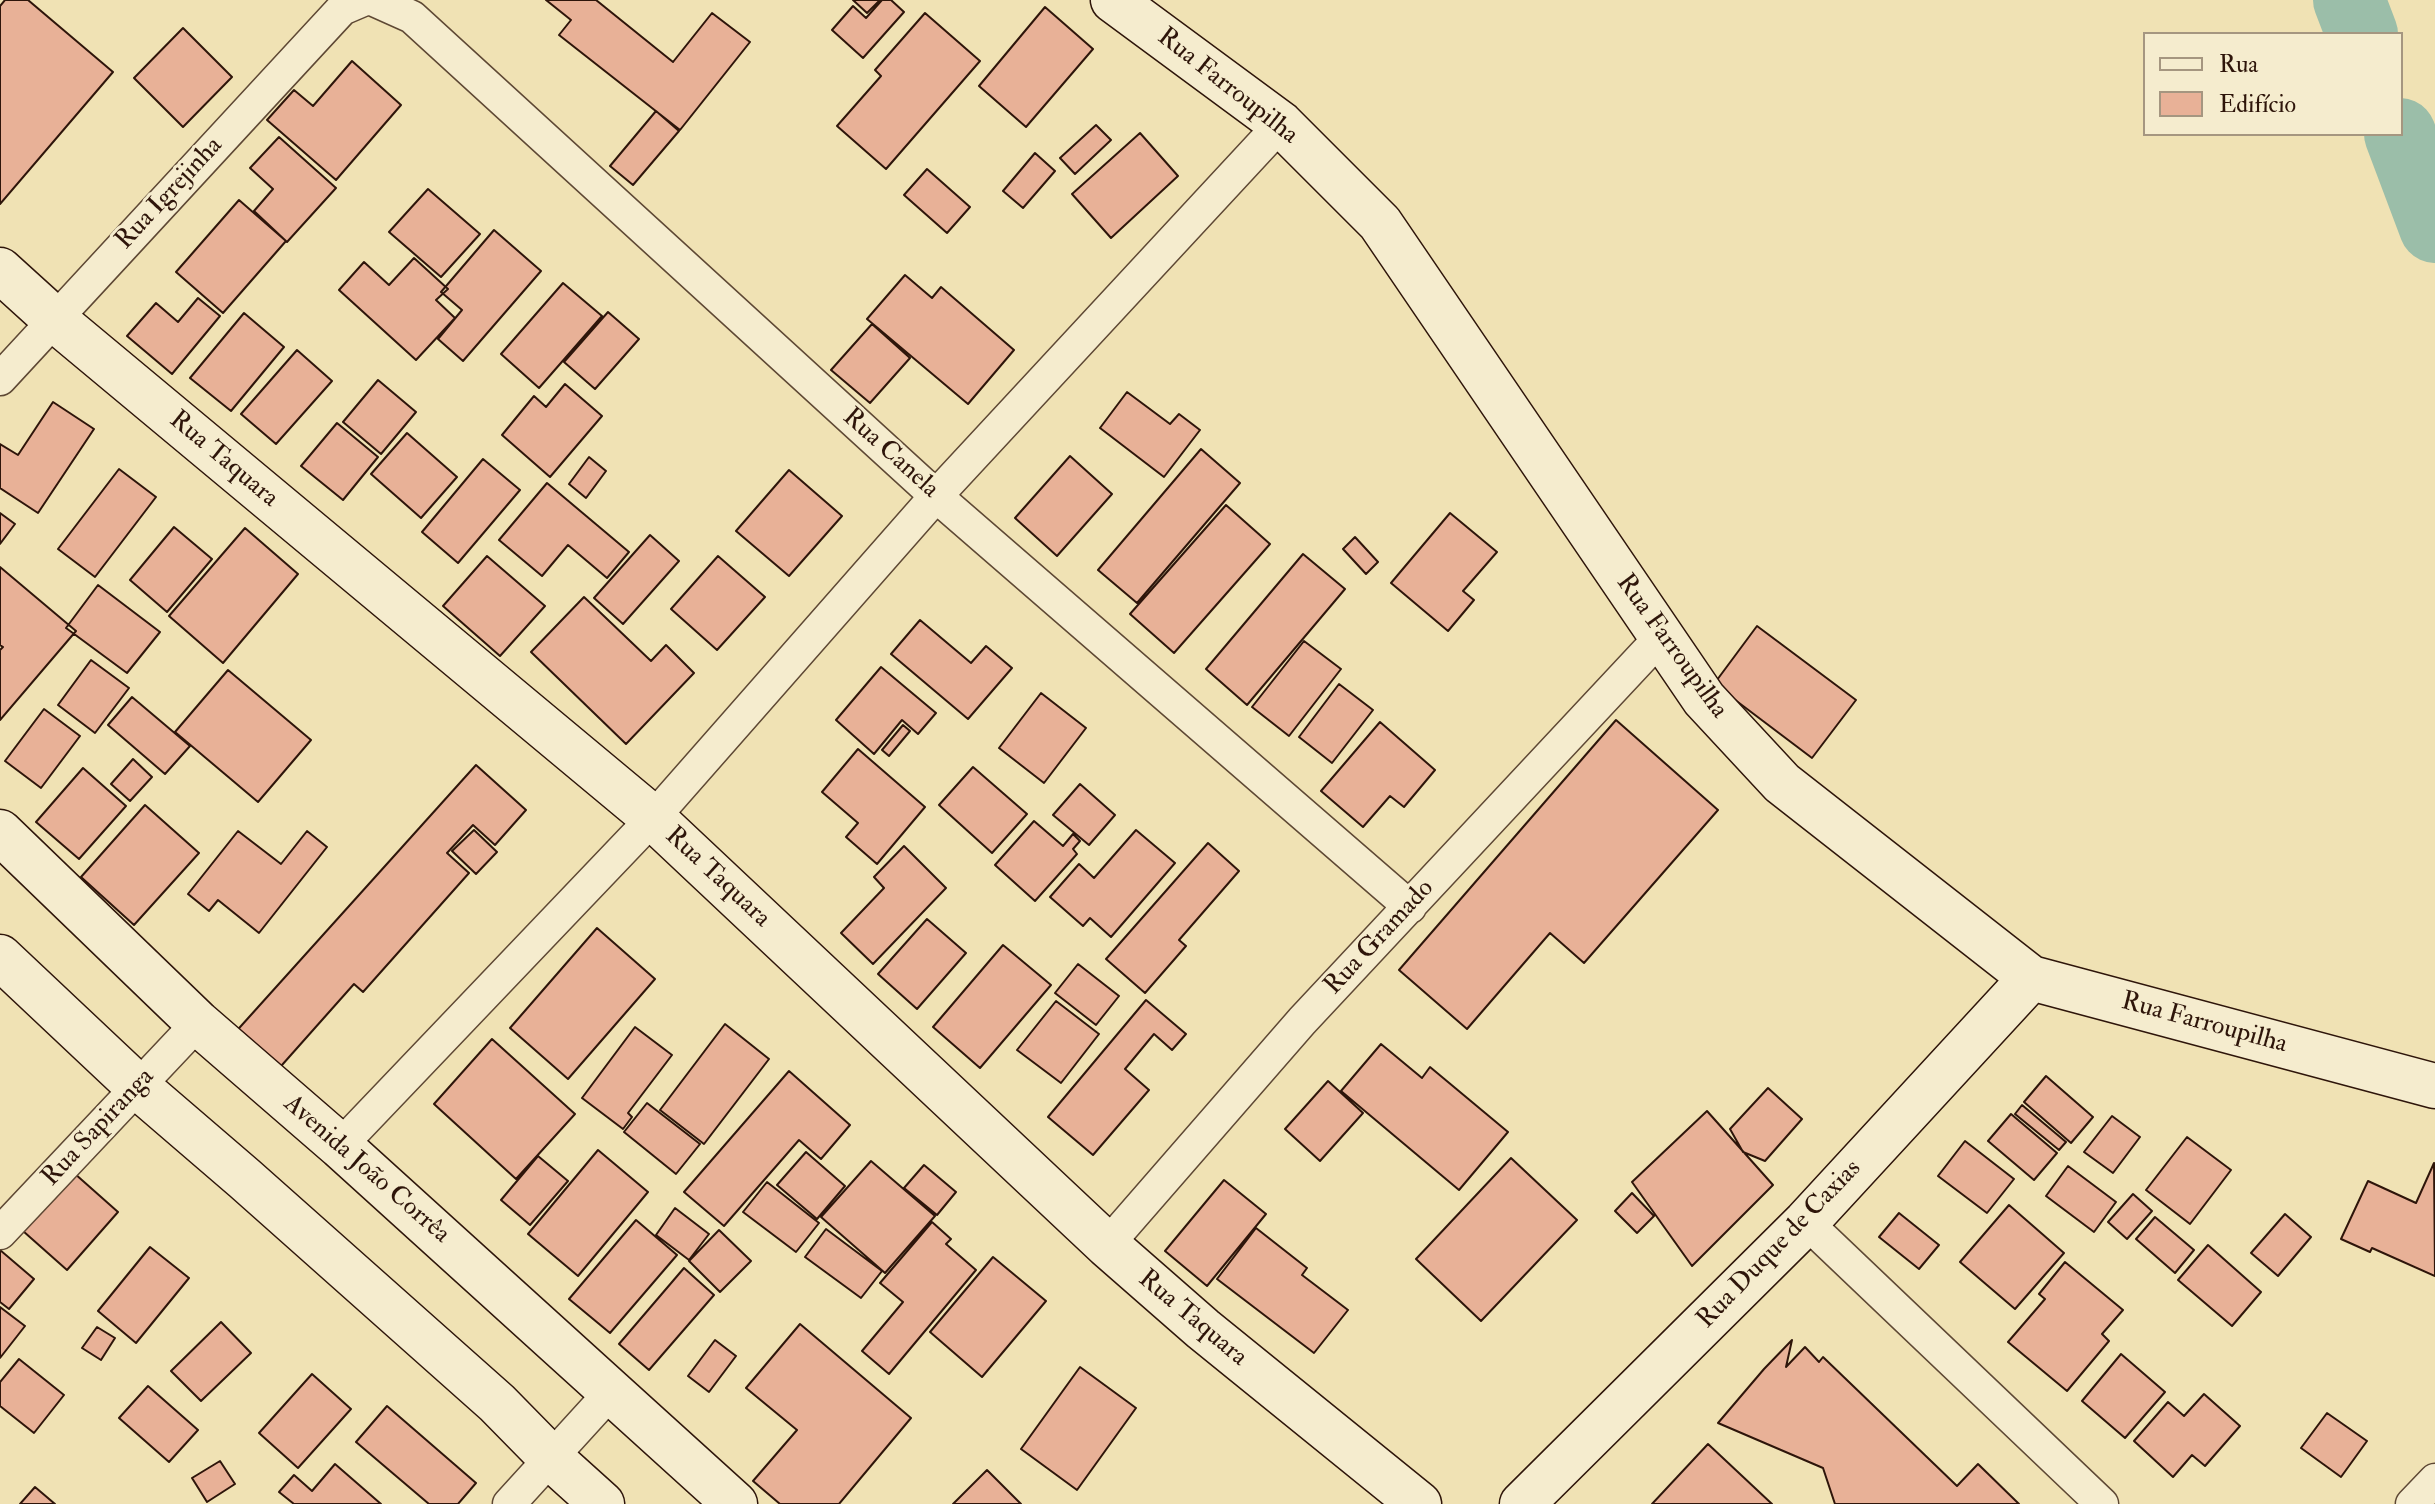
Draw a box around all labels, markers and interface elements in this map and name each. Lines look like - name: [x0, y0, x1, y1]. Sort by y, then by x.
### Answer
- street label: Rua Farroupilha: [1150, 22, 1304, 152]
- legend: [2143, 32, 2403, 136]
- text: Rua: [2219, 49, 2258, 80]
- text: Edifício: [2219, 89, 2296, 120]
- street label: Rua Igrejinha: [110, 131, 230, 257]
- street label: Rua Canela: [835, 403, 945, 505]
- street label: Rua Taquara: [162, 405, 284, 515]
- street label: Rua Farroupilha: [1608, 569, 1734, 725]
- street label: Rua Taquara: [658, 821, 776, 935]
- street label: Rua Gramado: [1319, 874, 1441, 1002]
- street label: Rua Farroupilha: [2118, 987, 2290, 1061]
- street label: Rua Sapiranga: [36, 1062, 162, 1194]
- street label: Avenida João Corrêa: [276, 1089, 456, 1251]
- street label: Rua Duque de Caxias: [1691, 1154, 1869, 1336]
- street label: Rua Taquara: [1131, 1264, 1253, 1374]

